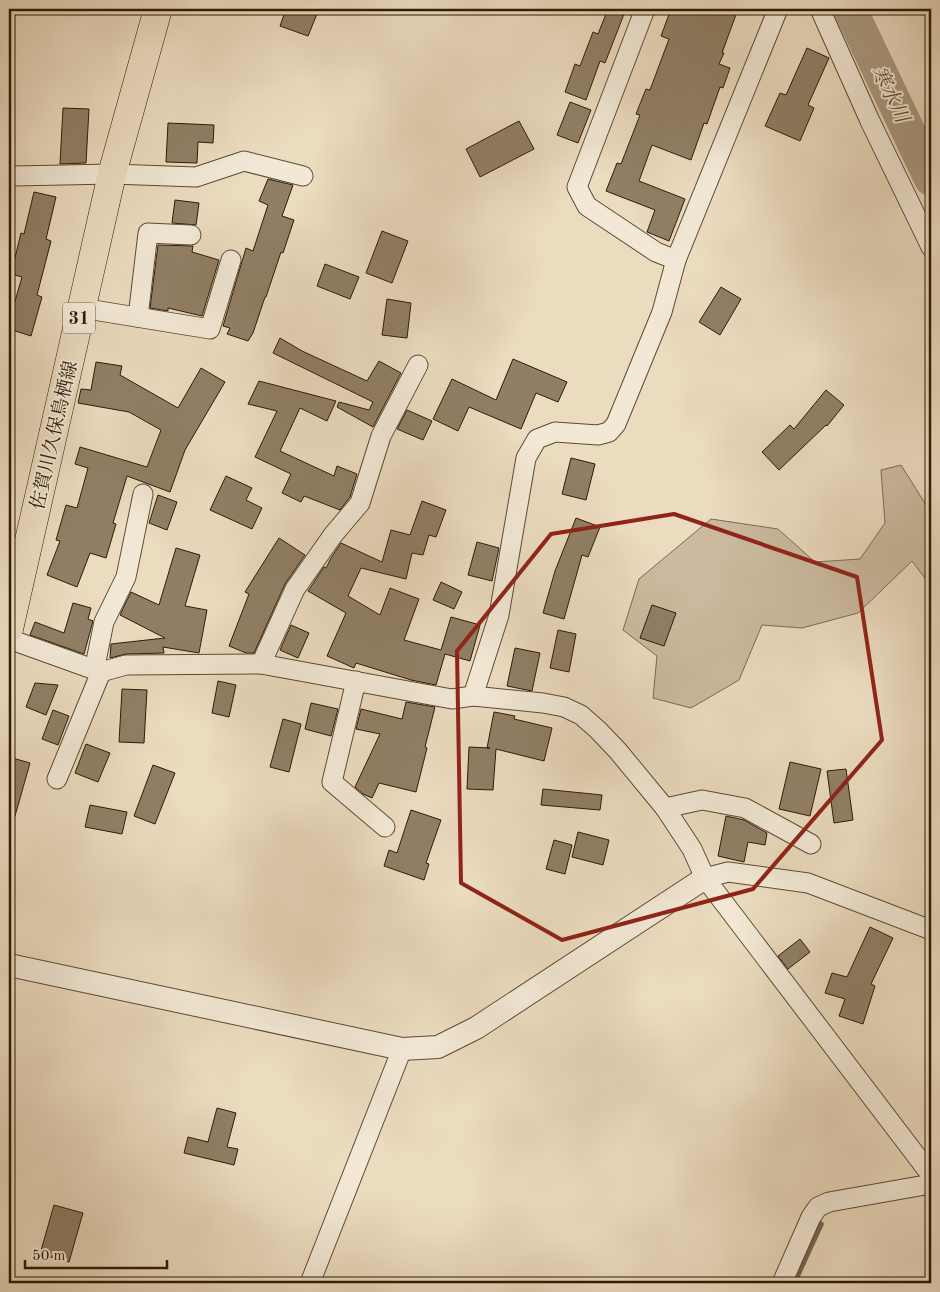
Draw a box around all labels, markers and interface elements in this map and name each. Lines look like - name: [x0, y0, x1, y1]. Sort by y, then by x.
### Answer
- water label: 寒水川: [867, 63, 914, 128]
- road number: 31: [63, 302, 95, 334]
- street label: 佐賀川久保鳥栖線: [26, 359, 82, 512]
- scale bar: [25, 1237, 168, 1269]
- text: 50 m: [32, 1249, 66, 1264]

